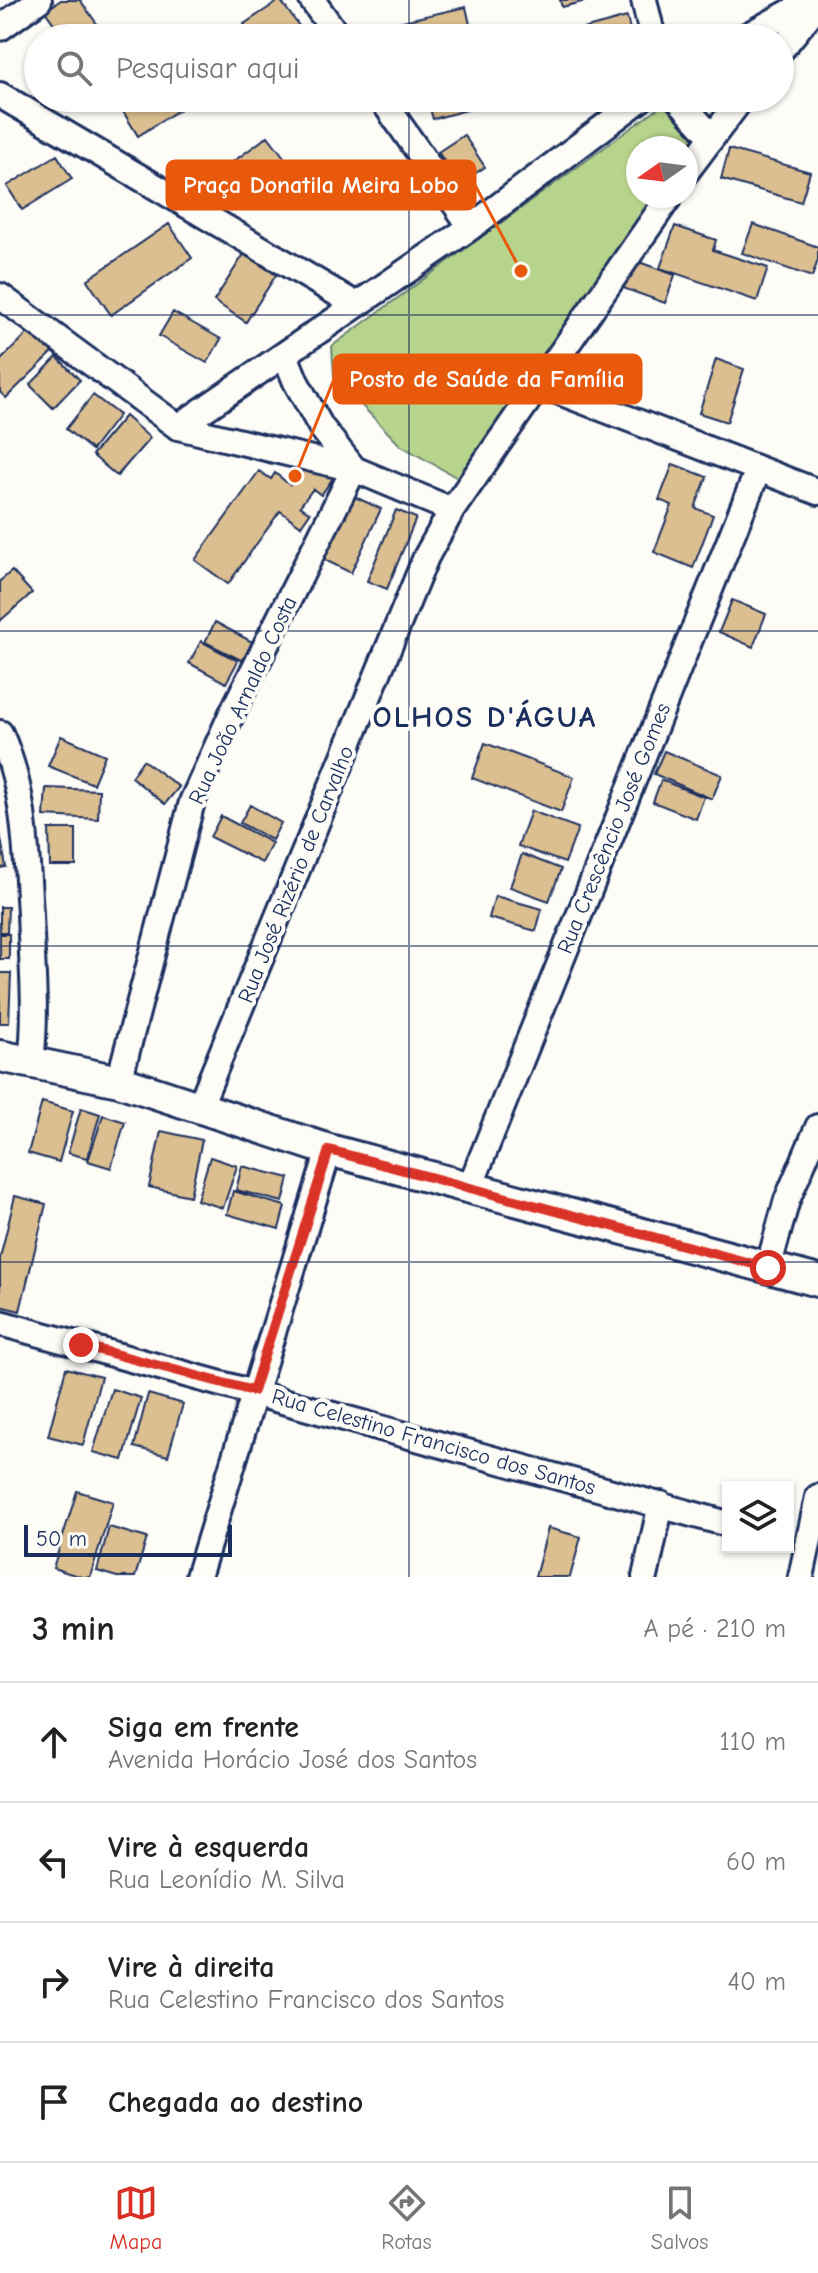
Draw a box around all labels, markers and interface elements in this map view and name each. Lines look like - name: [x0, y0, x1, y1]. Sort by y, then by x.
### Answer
- search box: [24, 24, 794, 112]
- icon: search: [52, 46, 96, 90]
- text: Pesquisar aqui: [116, 51, 299, 86]
- north arrow: [626, 136, 698, 208]
- callout: Praça Donatila Meira Lobo: [167, 161, 475, 209]
- text: Praça Donatila Meira Lobo: [183, 171, 459, 199]
- callout: Posto de Saúde da Família: [334, 355, 641, 403]
- text: Posto de Saúde da Família: [349, 365, 625, 393]
- street label: Rua João Arnaldo Costa: [183, 592, 303, 809]
- district label: OLHOS D'ÁGUA: [373, 699, 597, 735]
- street label: Rua Crescêncio José Gomes: [552, 699, 676, 958]
- street label: Rua José Rizério de Carvalho: [232, 742, 359, 1007]
- route start: [750, 1250, 786, 1286]
- route end: [63, 1327, 99, 1363]
- street label: Rua Celestino Francisco dos Santos: [269, 1383, 599, 1501]
- map controls: [722, 1481, 794, 1553]
- button: layers: [722, 1481, 794, 1553]
- scale bar: [24, 1521, 232, 1557]
- text: 50 m: [36, 1526, 87, 1552]
- text: 3 min: [32, 1609, 115, 1649]
- text: A pé · 210 m: [644, 1614, 786, 1644]
- text: Siga em frente: [108, 1710, 299, 1745]
- icon: ahead: [32, 1720, 76, 1764]
- text: 110 m: [719, 1727, 786, 1757]
- text: Avenida Horácio José dos Santos: [108, 1745, 477, 1775]
- text: Vire à esquerda: [108, 1830, 309, 1865]
- icon: left: [32, 1840, 76, 1884]
- text: 60 m: [726, 1847, 786, 1877]
- text: Rua Leonídio M. Silva: [108, 1865, 345, 1895]
- text: Vire à direita: [108, 1950, 274, 1985]
- icon: right: [32, 1960, 76, 2004]
- text: 40 m: [727, 1967, 786, 1997]
- text: Rua Celestino Francisco dos Santos: [108, 1985, 504, 2015]
- icon: arrive: [32, 2080, 76, 2124]
- text: Chegada ao destino: [108, 2085, 363, 2120]
- tab: Mapa: [110, 2181, 162, 2255]
- tab: Rotas: [381, 2181, 432, 2255]
- tab: Salvos: [651, 2181, 709, 2255]

